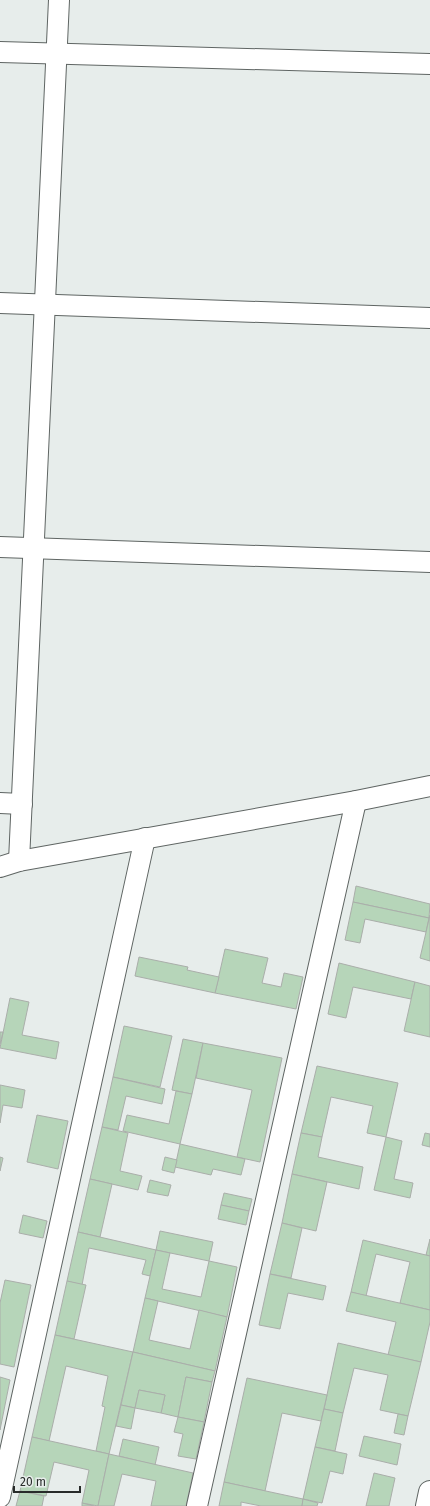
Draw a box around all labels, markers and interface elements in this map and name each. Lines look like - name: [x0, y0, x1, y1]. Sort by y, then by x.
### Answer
- scale bar: [14, 1468, 80, 1494]
- text: 20 m: [20, 1475, 46, 1489]

